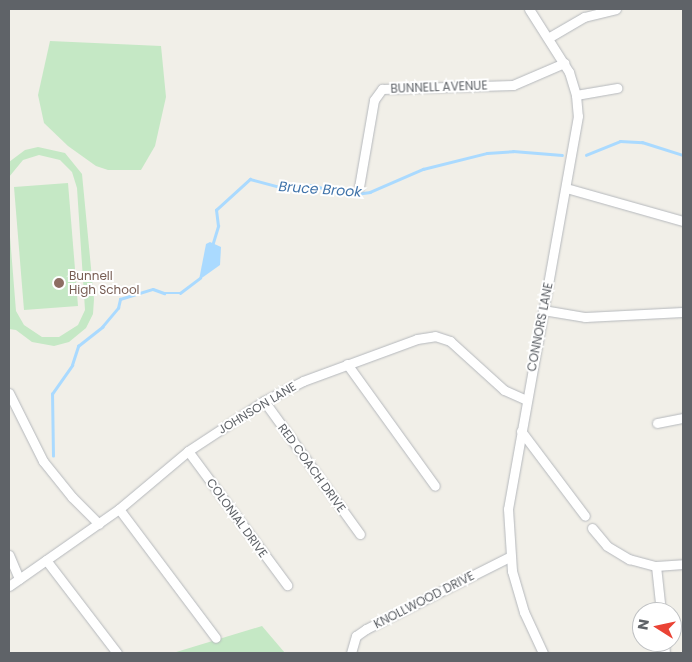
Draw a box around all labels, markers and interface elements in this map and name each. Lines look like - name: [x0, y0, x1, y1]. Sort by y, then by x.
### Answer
- street label: BUNNELL AVENUE: [390, 78, 488, 96]
- water label: Bruce Brook: [278, 178, 362, 200]
- place label: Bunnell High School: [69, 269, 140, 297]
- marker: Bunnell High School: [53, 277, 65, 289]
- street label: CONNORS LANE: [524, 281, 556, 373]
- street label: JOHNSON LANE: [215, 379, 299, 437]
- street label: RED COACH DRIVE: [275, 421, 349, 515]
- street label: COLONIAL DRIVE: [203, 476, 271, 560]
- street label: KNOLLWOOD DRIVE: [371, 568, 477, 632]
- north arrow: [632, 602, 682, 652]
- text: N: [632, 618, 654, 631]

